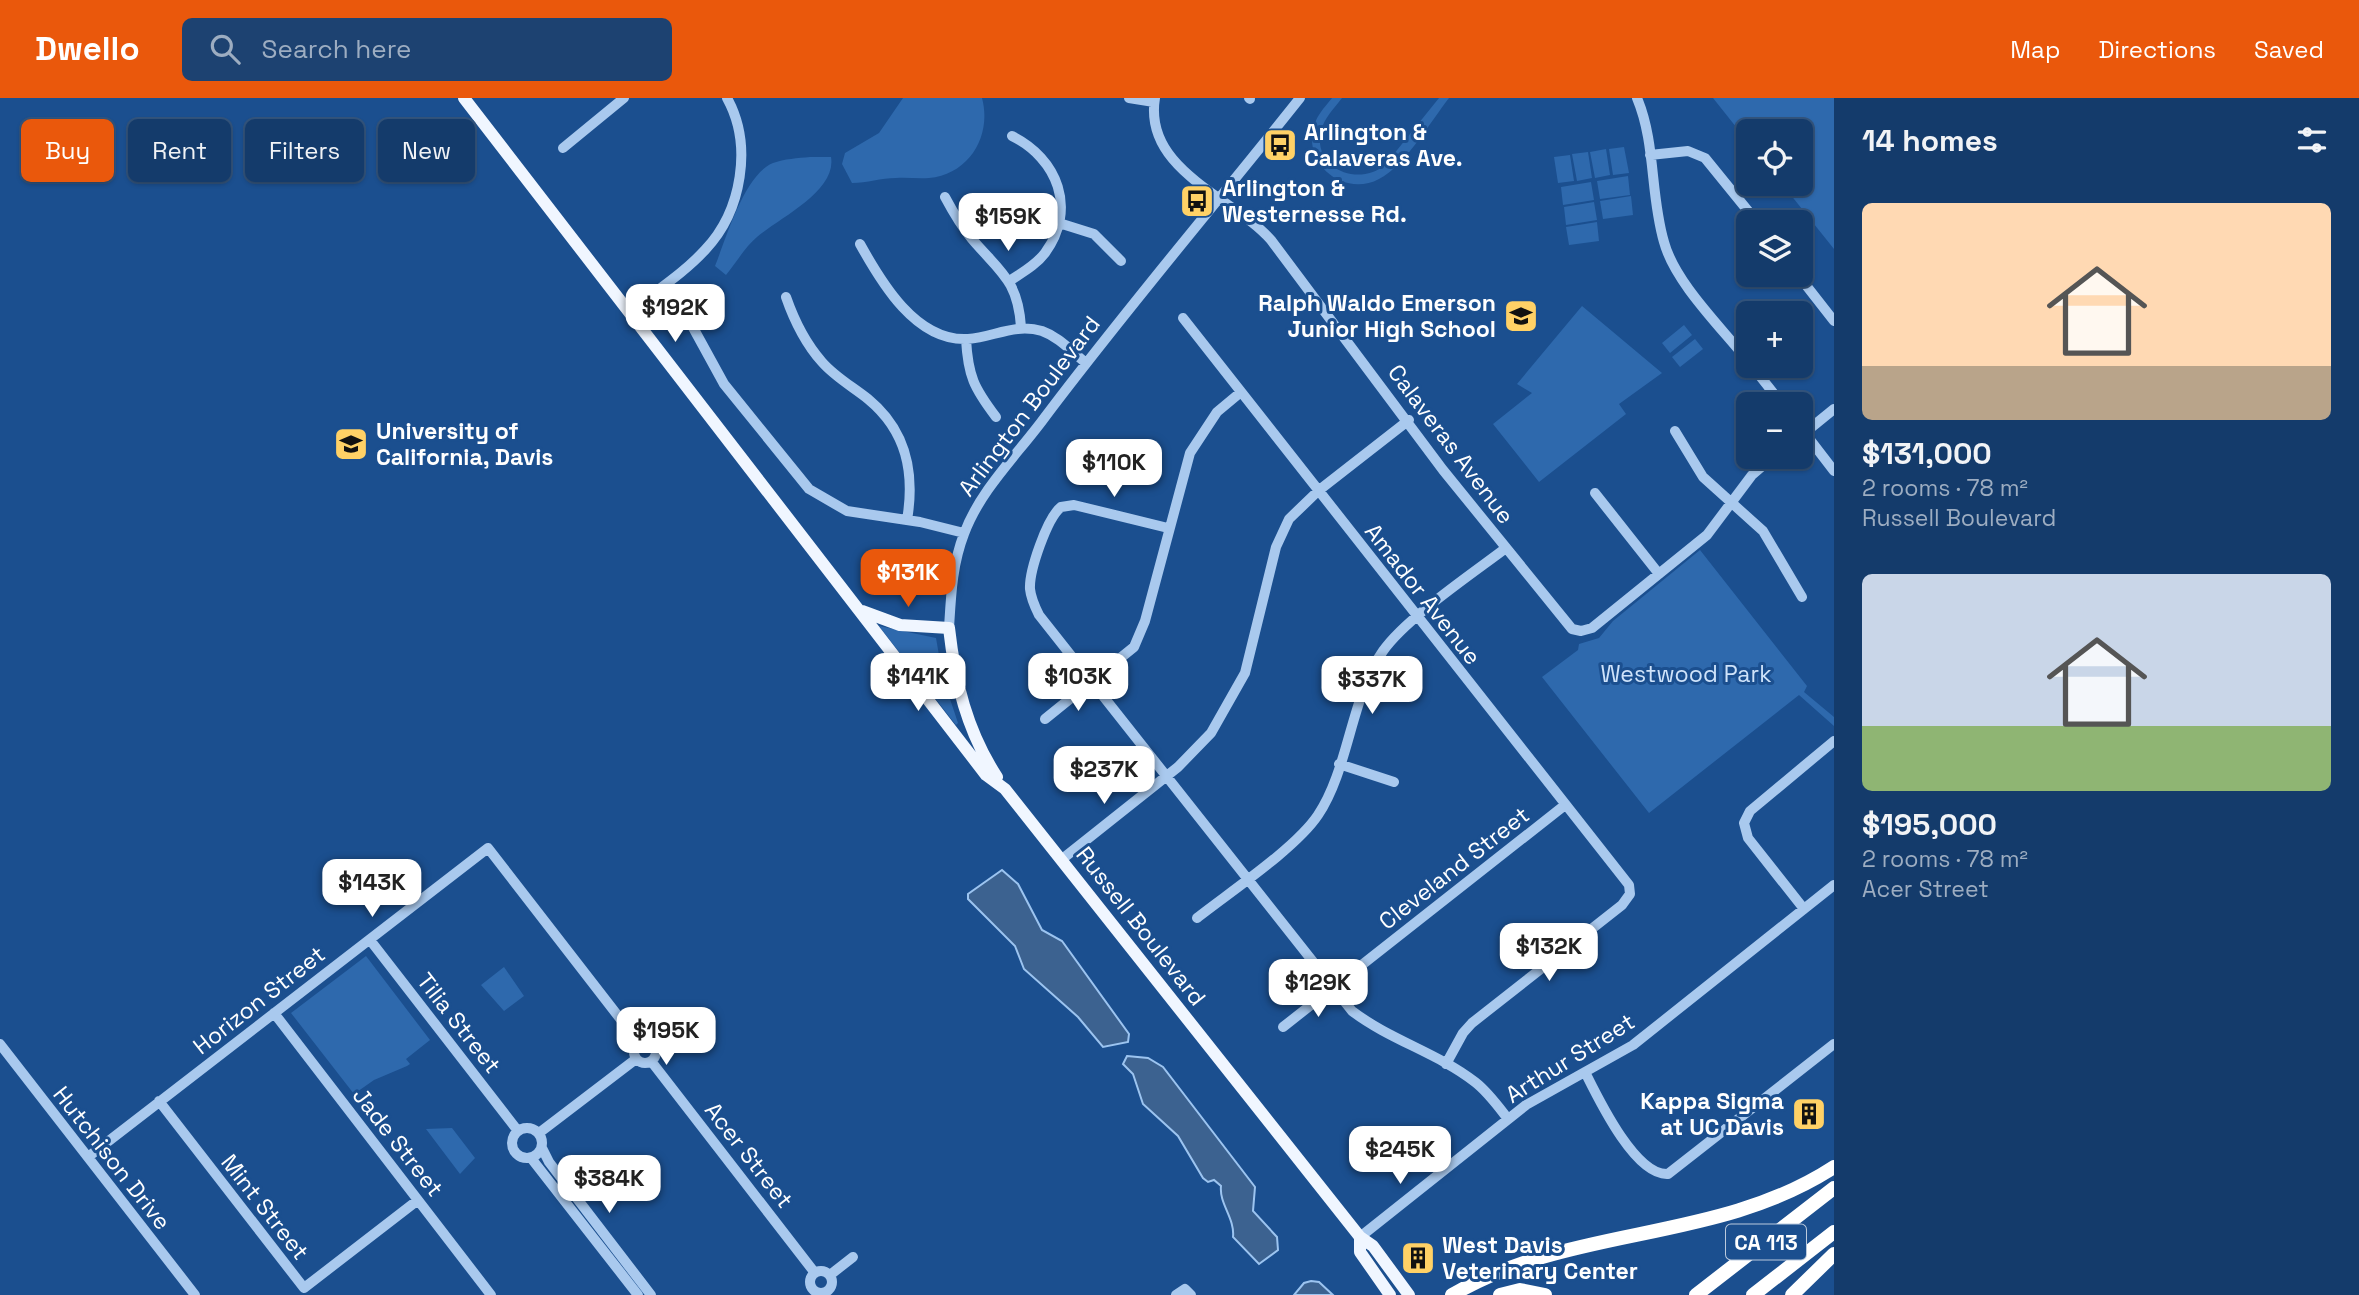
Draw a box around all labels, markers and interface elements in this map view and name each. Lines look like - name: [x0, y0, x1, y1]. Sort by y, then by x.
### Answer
- search box: [182, 18, 672, 81]
- text: Dwello: [35, 28, 140, 70]
- icon: search: [206, 30, 244, 68]
- text: Search here: [262, 32, 411, 66]
- text: Map: [2010, 34, 2060, 65]
- text: Directions: [2098, 34, 2216, 65]
- text: Saved: [2254, 34, 2324, 65]
- place label: Arlington & Calaveras Ave.: [1304, 117, 1463, 173]
- chip: Buy: [21, 119, 114, 182]
- chip: Rent: [128, 119, 231, 182]
- chip: Filters: [245, 119, 364, 182]
- chip: New: [378, 119, 475, 182]
- map controls: [1736, 119, 1813, 469]
- button: locate: [1736, 119, 1813, 196]
- text: 14 homes: [1862, 121, 1998, 160]
- icon: filters: [2293, 121, 2331, 159]
- bus stop icon: Arlington & Calaveras Ave.: [1261, 126, 1299, 164]
- place label: Arlington & Westernesse Rd.: [1222, 173, 1407, 229]
- bus stop icon: Arlington & Westernesse Rd.: [1178, 182, 1216, 220]
- pin: $159K: [959, 194, 1057, 253]
- text: $159K: [975, 201, 1041, 231]
- button: layers: [1736, 210, 1813, 287]
- icon: home: [2034, 248, 2160, 374]
- pin: $192K: [626, 285, 724, 344]
- place label: Ralph Waldo Emerson Junior High School: [1258, 288, 1496, 344]
- text: $192K: [642, 292, 708, 322]
- school or university icon: Ralph Waldo Emerson Junior High School: [1502, 297, 1540, 335]
- button: +: [1736, 301, 1813, 378]
- street label: Arlington Boulevard: [951, 310, 1107, 502]
- street label: Calaveras Avenue: [1381, 358, 1521, 530]
- button: −: [1736, 392, 1813, 469]
- place label: University of California, Davis: [376, 416, 553, 472]
- school or university icon: University of California, Davis: [332, 425, 370, 463]
- text: $131,000: [1862, 434, 1992, 473]
- pin: $110K: [1065, 440, 1163, 499]
- text: $110K: [1082, 447, 1146, 477]
- text: 2 rooms · 78 m²: [1862, 473, 2028, 503]
- text: Russell Boulevard: [1862, 503, 2056, 533]
- street label: Amador Avenue: [1358, 517, 1488, 671]
- pin: $131K: [859, 550, 957, 609]
- text: $131K: [877, 557, 939, 587]
- icon: home: [2034, 619, 2160, 745]
- pin: $141K: [869, 654, 967, 713]
- pin: $103K: [1029, 654, 1127, 713]
- pin: $337K: [1323, 656, 1421, 716]
- park label: Westwood Park: [1600, 659, 1772, 689]
- text: $141K: [887, 661, 949, 691]
- text: $103K: [1044, 661, 1112, 691]
- text: $337K: [1337, 664, 1407, 694]
- pin: $237K: [1055, 746, 1153, 806]
- text: $237K: [1070, 754, 1138, 784]
- street label: Cleveland Street: [1373, 800, 1535, 936]
- text: $195,000: [1862, 805, 1997, 844]
- street label: Russell Boulevard: [1069, 840, 1213, 1012]
- text: 2 rooms · 78 m²: [1862, 844, 2028, 874]
- pin: $143K: [323, 860, 421, 919]
- text: $143K: [338, 867, 406, 897]
- text: Acer Street: [1862, 874, 1989, 904]
- pin: $132K: [1500, 924, 1598, 983]
- text: $132K: [1516, 931, 1582, 961]
- street label: Horizon Street: [187, 939, 331, 1061]
- pin: $129K: [1269, 960, 1367, 1019]
- street label: Tilia Street: [410, 967, 508, 1079]
- text: $129K: [1285, 967, 1351, 997]
- street label: Arthur Street: [1500, 1006, 1640, 1110]
- pin: $195K: [617, 1007, 715, 1067]
- text: $195K: [633, 1015, 699, 1045]
- street label: Hutchison Drive: [47, 1080, 177, 1236]
- street label: Jade Street: [346, 1081, 450, 1203]
- place label: Kappa Sigma at UC Davis: [1640, 1086, 1784, 1142]
- building icon: Kappa Sigma at UC Davis: [1790, 1095, 1828, 1133]
- street label: Acer Street: [698, 1096, 800, 1214]
- pin: $245K: [1351, 1126, 1449, 1186]
- text: $245K: [1365, 1134, 1435, 1164]
- street label: Mint Street: [214, 1148, 316, 1266]
- pin: $384K: [560, 1156, 658, 1215]
- text: $384K: [574, 1163, 644, 1193]
- road number: CA 113: [1726, 1224, 1806, 1260]
- place label: West Davis Veterinary Center: [1442, 1230, 1638, 1286]
- building icon: West Davis Veterinary Center: [1399, 1239, 1437, 1277]

